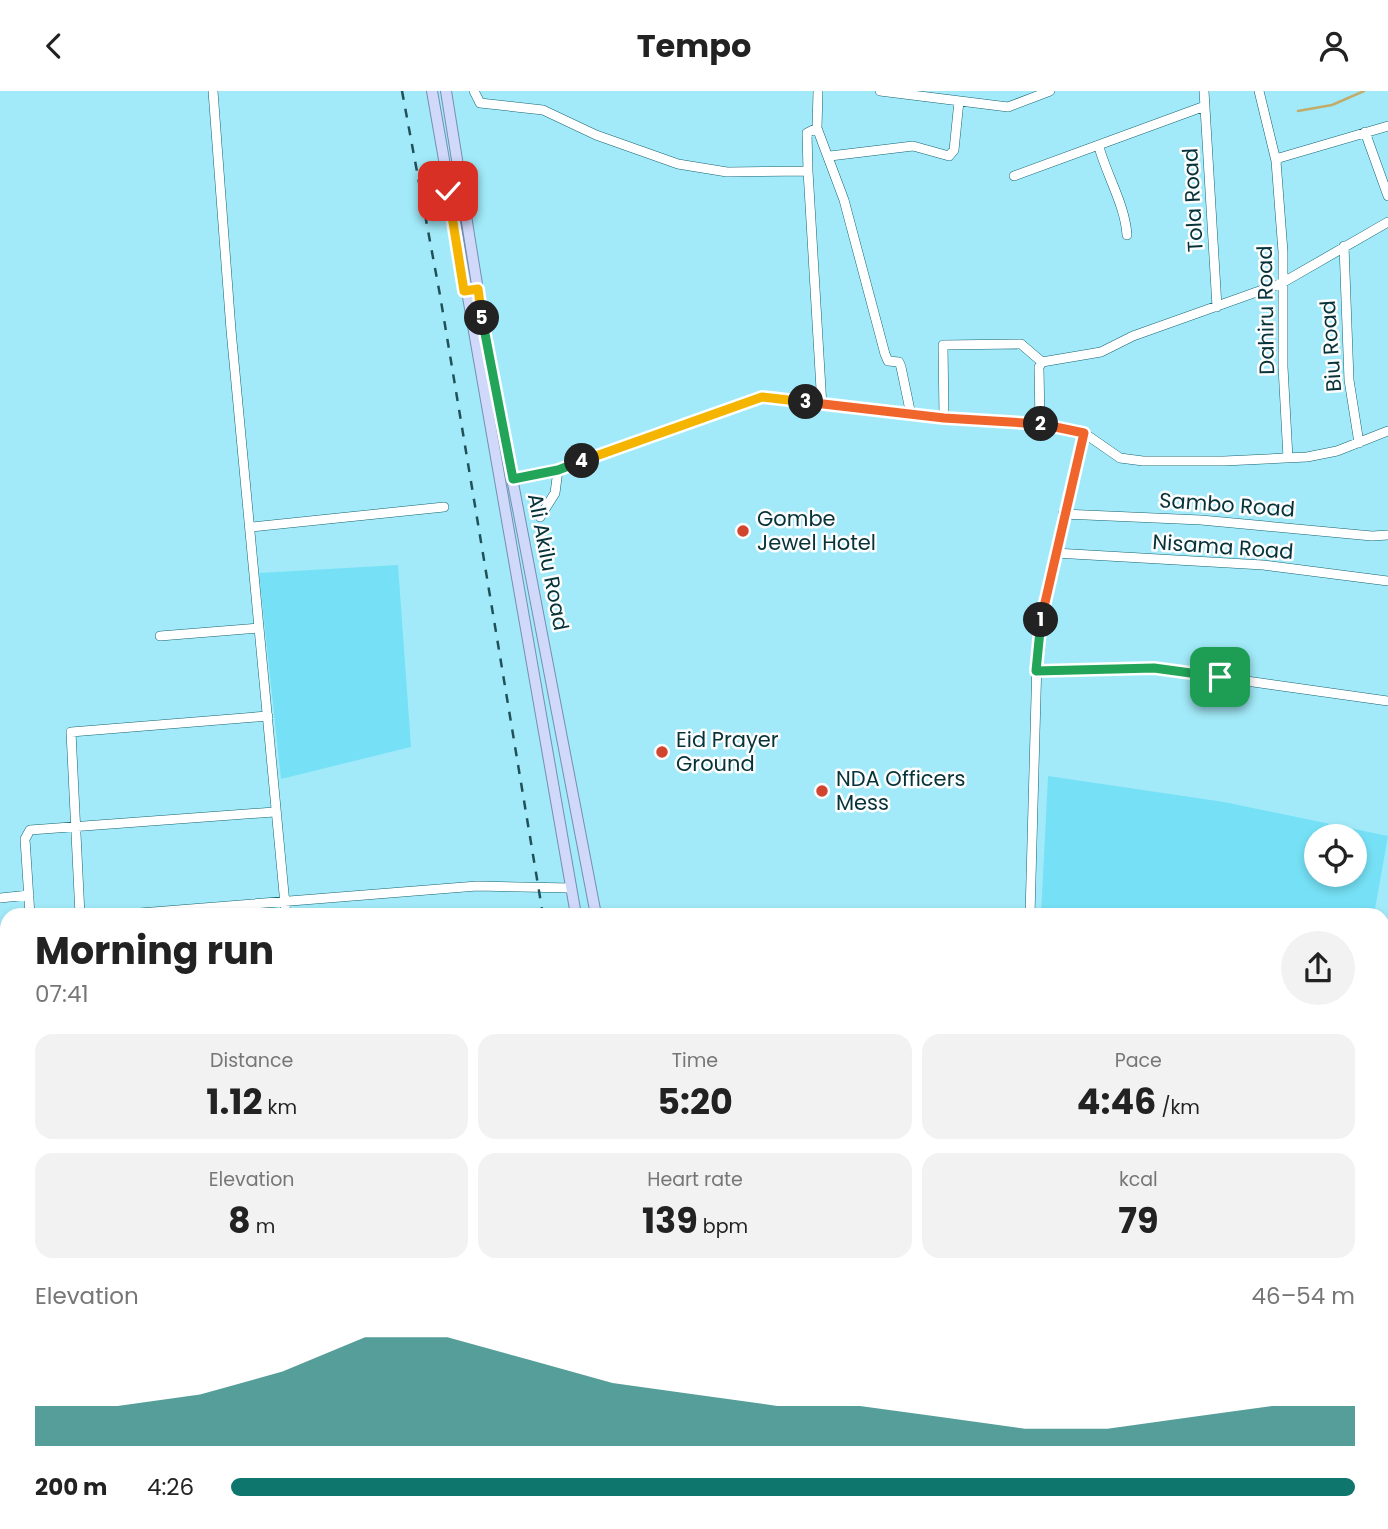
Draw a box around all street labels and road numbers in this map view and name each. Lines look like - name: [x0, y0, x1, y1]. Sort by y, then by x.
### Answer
- street label: Tola Road: [1175, 147, 1210, 253]
- street label: Dahiru Road: [1250, 245, 1281, 375]
- street label: Biu Road: [1313, 299, 1348, 393]
- street label: Sambo Road: [1158, 485, 1296, 524]
- street label: Ali Akilu Road: [521, 491, 576, 633]
- street label: Nisama Road: [1152, 527, 1294, 566]

